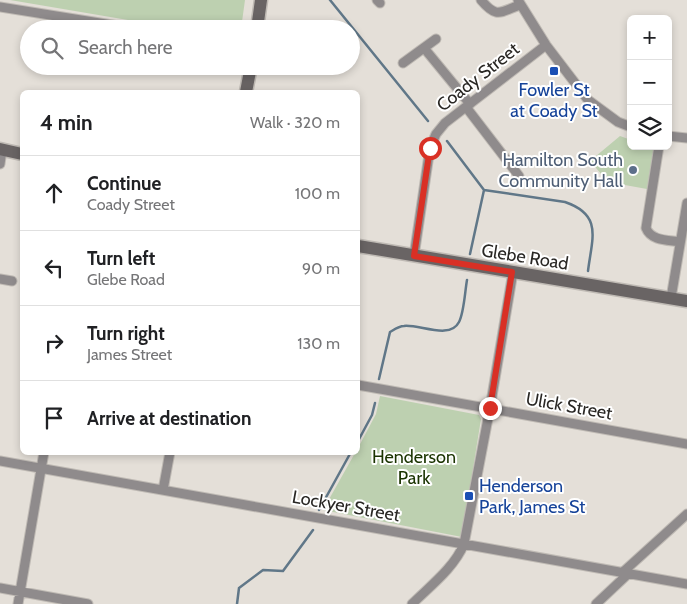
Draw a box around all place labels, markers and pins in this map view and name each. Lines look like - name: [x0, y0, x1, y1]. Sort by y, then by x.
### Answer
- marker: Fowler St at Coady St: [548, 65, 560, 77]
- place label: Fowler St at Coady St: [510, 79, 598, 122]
- place label: Hamilton South Community Hall: [499, 149, 624, 192]
- marker: Hamilton South Community Hall: [627, 164, 639, 176]
- place label: Henderson Park, James St: [479, 475, 585, 518]
- marker: Henderson Park, James St: [463, 490, 475, 502]

